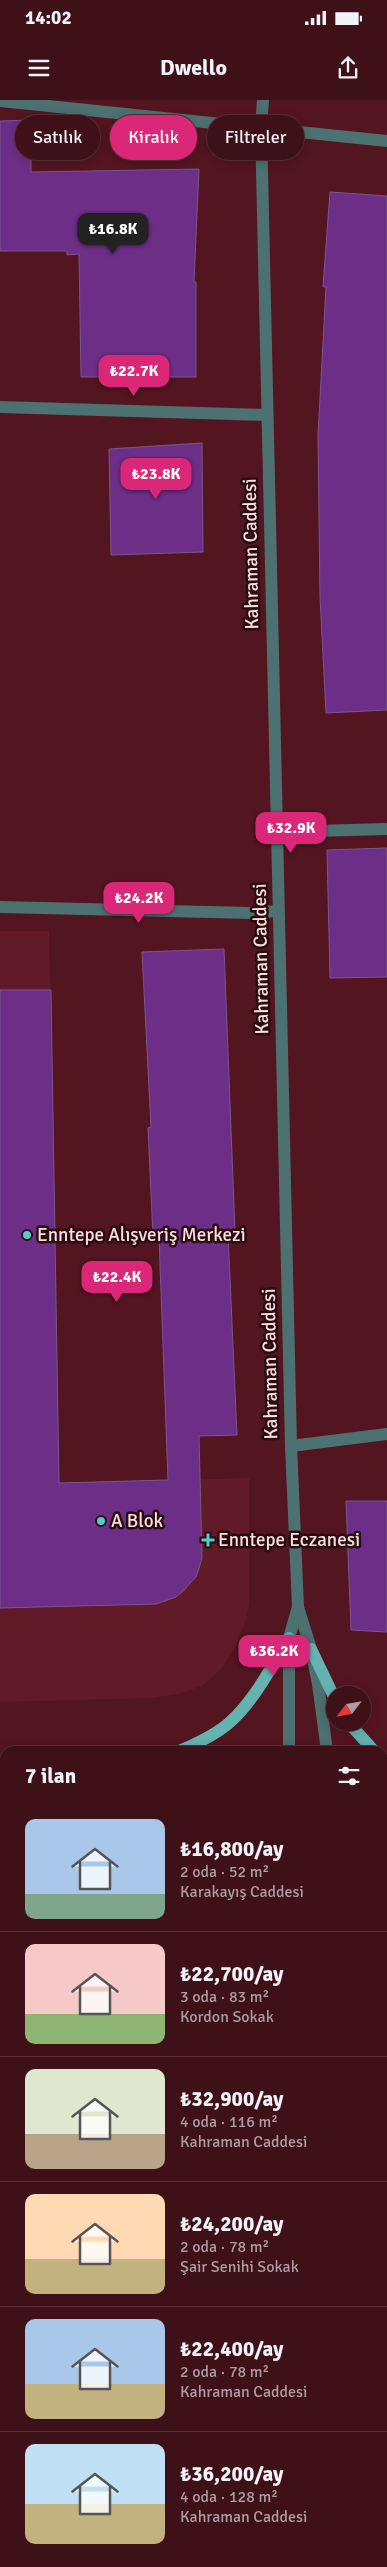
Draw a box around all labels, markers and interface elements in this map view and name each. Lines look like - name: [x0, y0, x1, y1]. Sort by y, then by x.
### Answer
- text: 14:02: [25, 6, 72, 30]
- icon: menu: [25, 54, 53, 82]
- text: Dwello: [160, 54, 227, 81]
- icon: share: [334, 54, 362, 82]
- chip: Satılık: [15, 115, 100, 160]
- chip: Kiralık: [110, 115, 197, 160]
- chip: Filtreler: [207, 115, 304, 160]
- pin: ₺16.8K: [72, 212, 154, 255]
- text: ₺16.8K: [88, 219, 138, 239]
- pin: ₺22.7K: [93, 354, 175, 397]
- text: ₺22.7K: [109, 361, 159, 381]
- pin: ₺23.8K: [115, 458, 197, 500]
- text: ₺23.8K: [131, 464, 181, 484]
- street label: Kahraman Caddesi: [238, 478, 264, 630]
- pin: ₺32.9K: [250, 812, 332, 854]
- text: ₺32.9K: [266, 818, 316, 838]
- pin: ₺24.2K: [98, 882, 180, 924]
- street label: Kahraman Caddesi: [248, 883, 274, 1035]
- text: ₺24.2K: [114, 888, 164, 908]
- place label: Enntepe Alışveriş Merkezi: [37, 1223, 246, 1247]
- marker: Enntepe Alışveriş Merkezi: [21, 1229, 33, 1241]
- pin: ₺22.4K: [76, 1260, 158, 1303]
- text: ₺22.4K: [92, 1267, 142, 1287]
- street label: Kahraman Caddesi: [257, 1288, 283, 1440]
- place label: A Blok: [111, 1509, 164, 1533]
- marker: A Blok: [95, 1515, 107, 1527]
- place label: Enntepe Eczanesi: [218, 1528, 360, 1552]
- marker: Enntepe Eczanesi: [202, 1534, 214, 1546]
- pin: ₺36.2K: [233, 1634, 315, 1677]
- text: ₺36.2K: [249, 1641, 299, 1661]
- north arrow: [326, 1686, 371, 1731]
- map controls: [326, 1686, 371, 1731]
- icon: filters: [335, 1762, 363, 1790]
- text: 7 ilan: [25, 1763, 76, 1789]
- text: ₺16,800/ay: [180, 1836, 283, 1862]
- icon: home: [65, 1839, 125, 1899]
- text: 2 oda · 52 m²: [180, 1862, 269, 1882]
- text: Karakayış Caddesi: [180, 1882, 304, 1902]
- text: ₺22,700/ay: [180, 1961, 283, 1987]
- icon: home: [65, 1964, 125, 2024]
- text: 3 oda · 83 m²: [180, 1987, 269, 2007]
- text: Kordon Sokak: [180, 2007, 274, 2027]
- text: ₺32,900/ay: [180, 2086, 283, 2112]
- icon: home: [65, 2089, 125, 2149]
- text: 4 oda · 116 m²: [180, 2112, 278, 2132]
- text: Kahraman Caddesi: [180, 2132, 307, 2152]
- text: ₺24,200/ay: [180, 2211, 283, 2237]
- icon: home: [65, 2214, 125, 2274]
- text: 2 oda · 78 m²: [180, 2237, 269, 2257]
- text: Şair Senihi Sokak: [180, 2257, 299, 2277]
- text: ₺22,400/ay: [180, 2336, 283, 2362]
- icon: home: [65, 2339, 125, 2399]
- text: 2 oda · 78 m²: [180, 2362, 269, 2382]
- text: Kahraman Caddesi: [180, 2382, 307, 2402]
- text: ₺36,200/ay: [180, 2461, 283, 2487]
- icon: home: [65, 2464, 125, 2524]
- text: 4 oda · 128 m²: [180, 2487, 278, 2507]
- text: Kahraman Caddesi: [180, 2507, 307, 2527]

